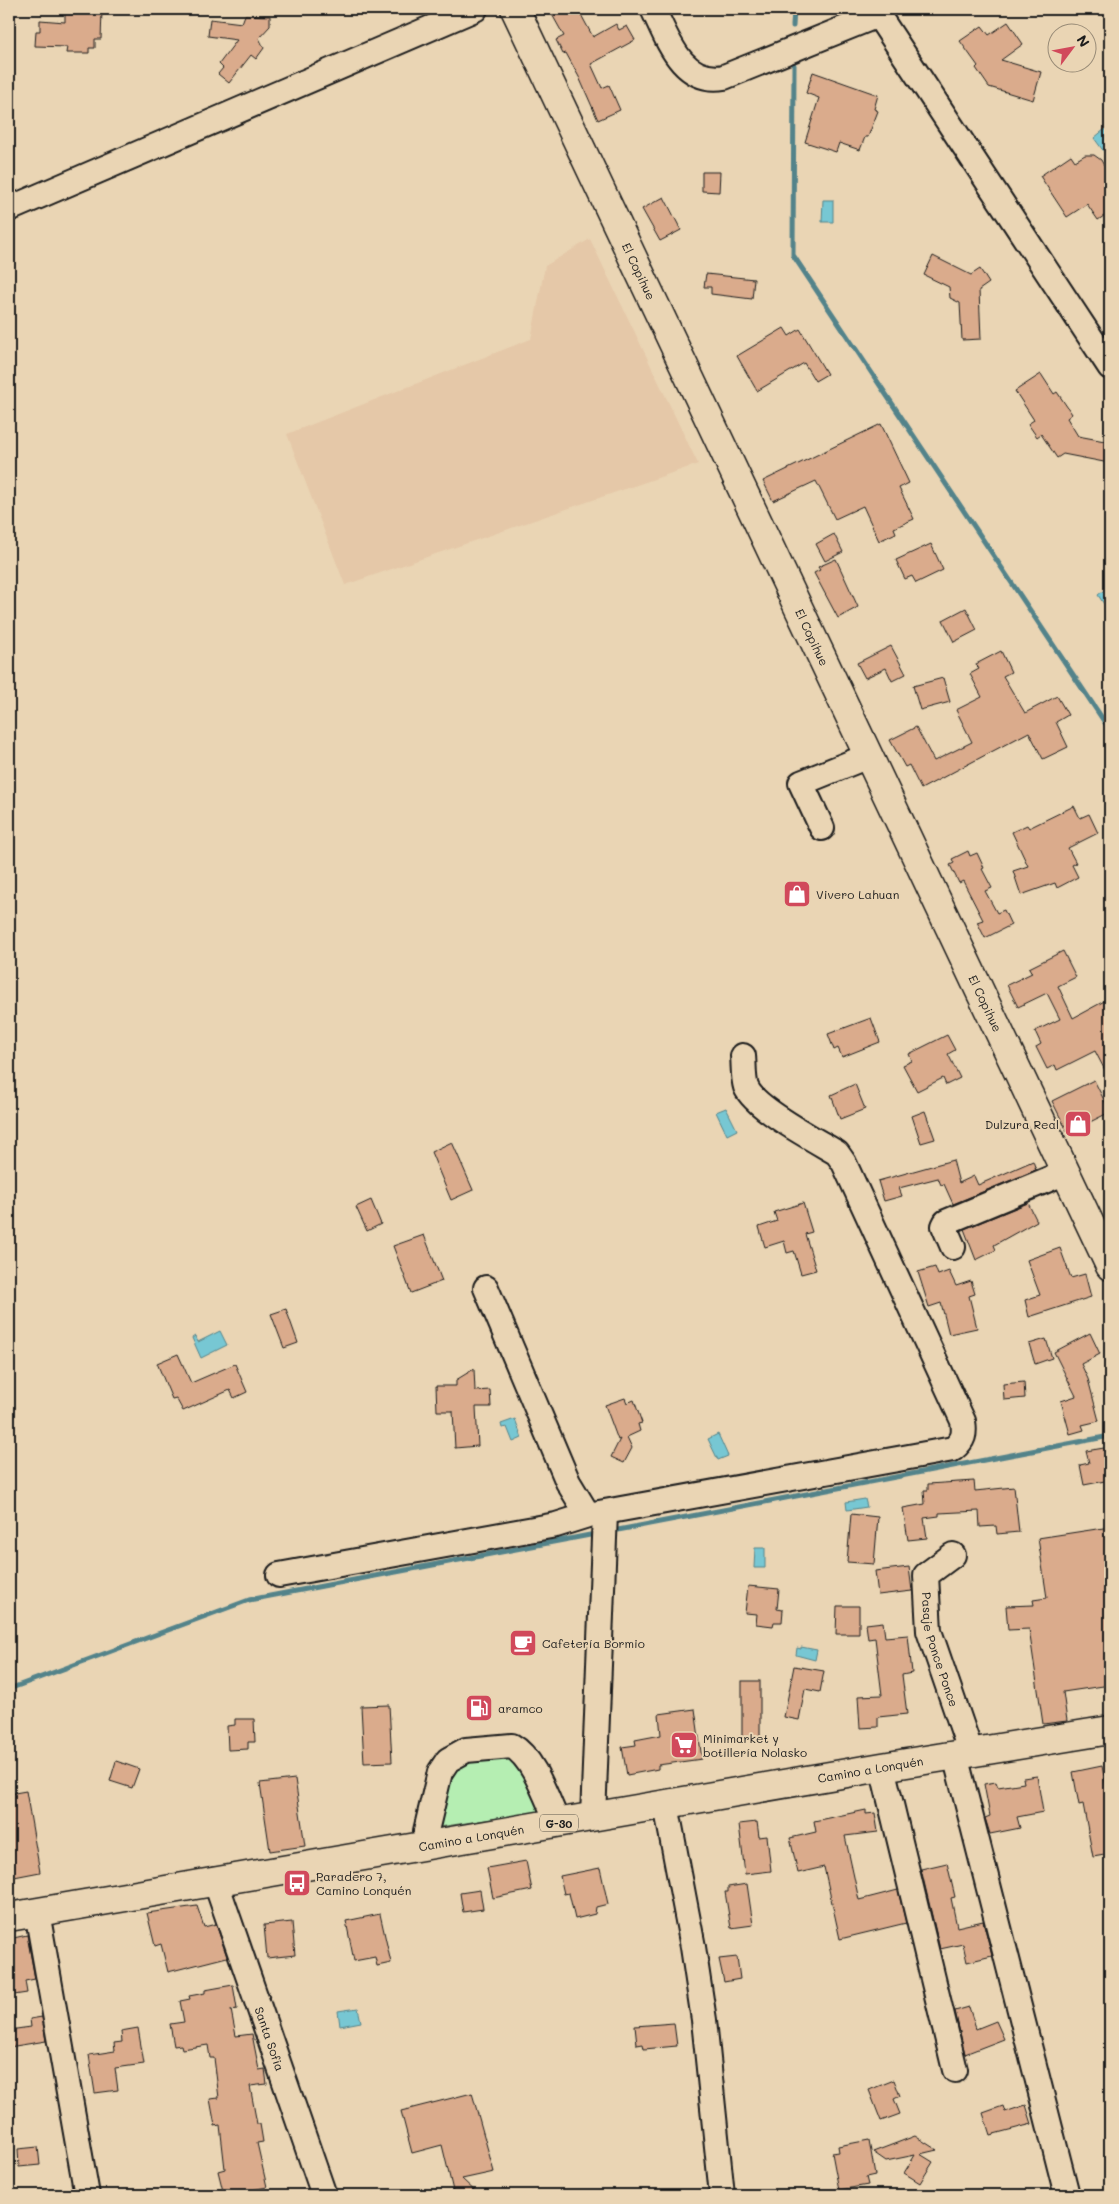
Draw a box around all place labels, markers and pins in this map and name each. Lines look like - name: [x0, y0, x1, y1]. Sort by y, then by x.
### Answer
- shop icon: Vivero Lahuan: [782, 879, 812, 909]
- place label: Vivero Lahuan: [816, 886, 899, 902]
- shop icon: Dulzura Real: [1063, 1109, 1093, 1139]
- place label: Dulzura Real: [985, 1116, 1059, 1132]
- cafe icon: Cafetería Bormio: [508, 1628, 538, 1658]
- place label: Cafetería Bormio: [542, 1635, 645, 1651]
- fuel station icon: aramco: [464, 1693, 494, 1723]
- place label: aramco: [498, 1700, 543, 1716]
- supermarket icon: Minimarket y botillería Nolasko: [669, 1730, 699, 1760]
- place label: Minimarket y botillería Nolasko: [703, 1730, 807, 1760]
- bus stop icon: Paradero 7, Camino Lonquén: [282, 1868, 312, 1898]
- place label: Paradero 7, Camino Lonquén: [316, 1868, 411, 1898]

